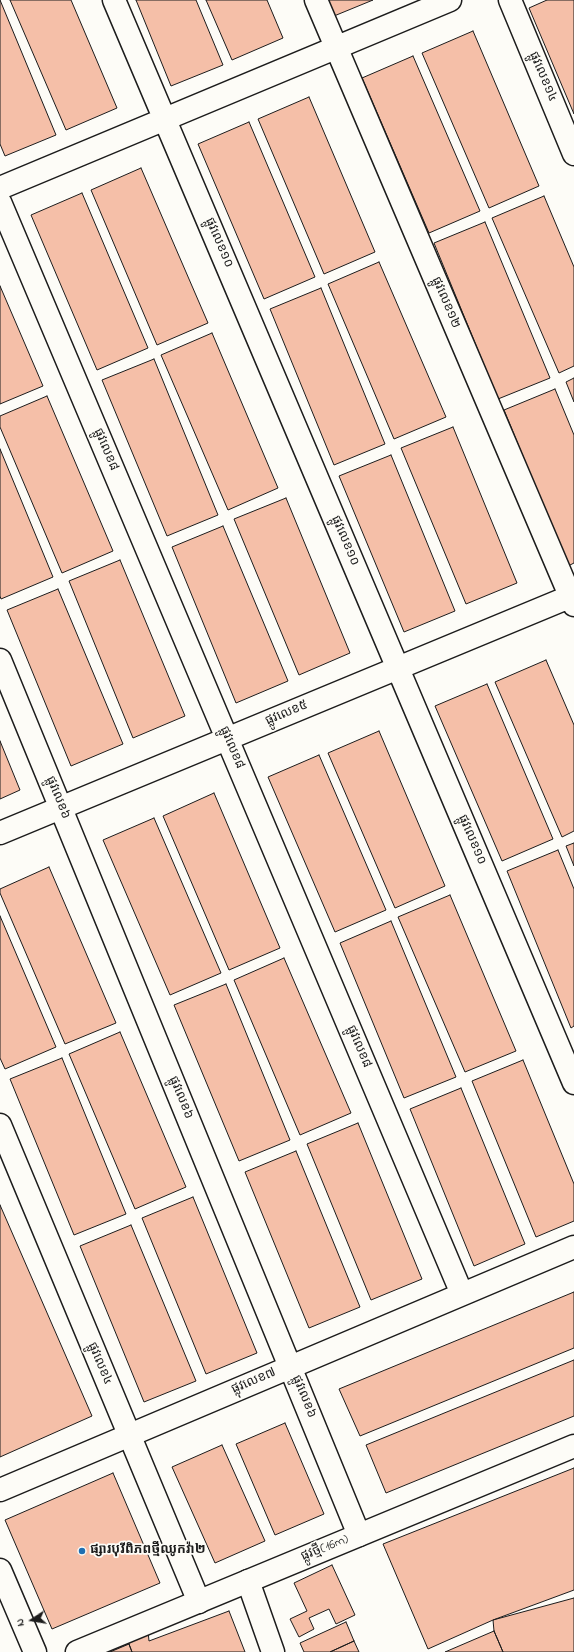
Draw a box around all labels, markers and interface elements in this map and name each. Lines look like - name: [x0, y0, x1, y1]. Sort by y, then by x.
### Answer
- street label: ផ្លូវលេខ១៤: [524, 50, 560, 104]
- street label: ផ្លូវលេខ១០: [200, 216, 236, 270]
- street label: ផ្លូវលេខ១២: [427, 275, 463, 331]
- street label: ផ្លូវលេខ៨: [89, 426, 121, 474]
- street label: ផ្លូវលេខ១០: [326, 514, 362, 568]
- street label: ផ្លូវលេខ៥: [263, 698, 311, 730]
- street label: ផ្លូវលេខ៨: [215, 724, 247, 772]
- street label: ផ្លូវលេខ៦: [41, 774, 73, 822]
- street label: ផ្លូវលេខ១០: [453, 813, 489, 867]
- street label: ផ្លូវលេខ៨: [342, 1023, 374, 1071]
- street label: ផ្លូវលេខ៦: [164, 1074, 196, 1122]
- street label: ផ្លូវលេខ៤: [83, 1340, 115, 1388]
- street label: ផ្លុវលេខ៧: [229, 1366, 279, 1398]
- street label: ផ្លូវលេខ៦: [287, 1373, 319, 1421]
- street label: ផ្លូវថ្មី(16m): [299, 1532, 351, 1566]
- place label: ផ្សារបុរីពិភពថ្មីឈូកវ៉ា២: [90, 1543, 206, 1559]
- marker: ផ្សារបុរីពិភពថ្មីឈូកវ៉ា២: [77, 1546, 87, 1556]
- north arrow: [12, 1600, 52, 1640]
- text: N: [12, 1617, 29, 1628]

